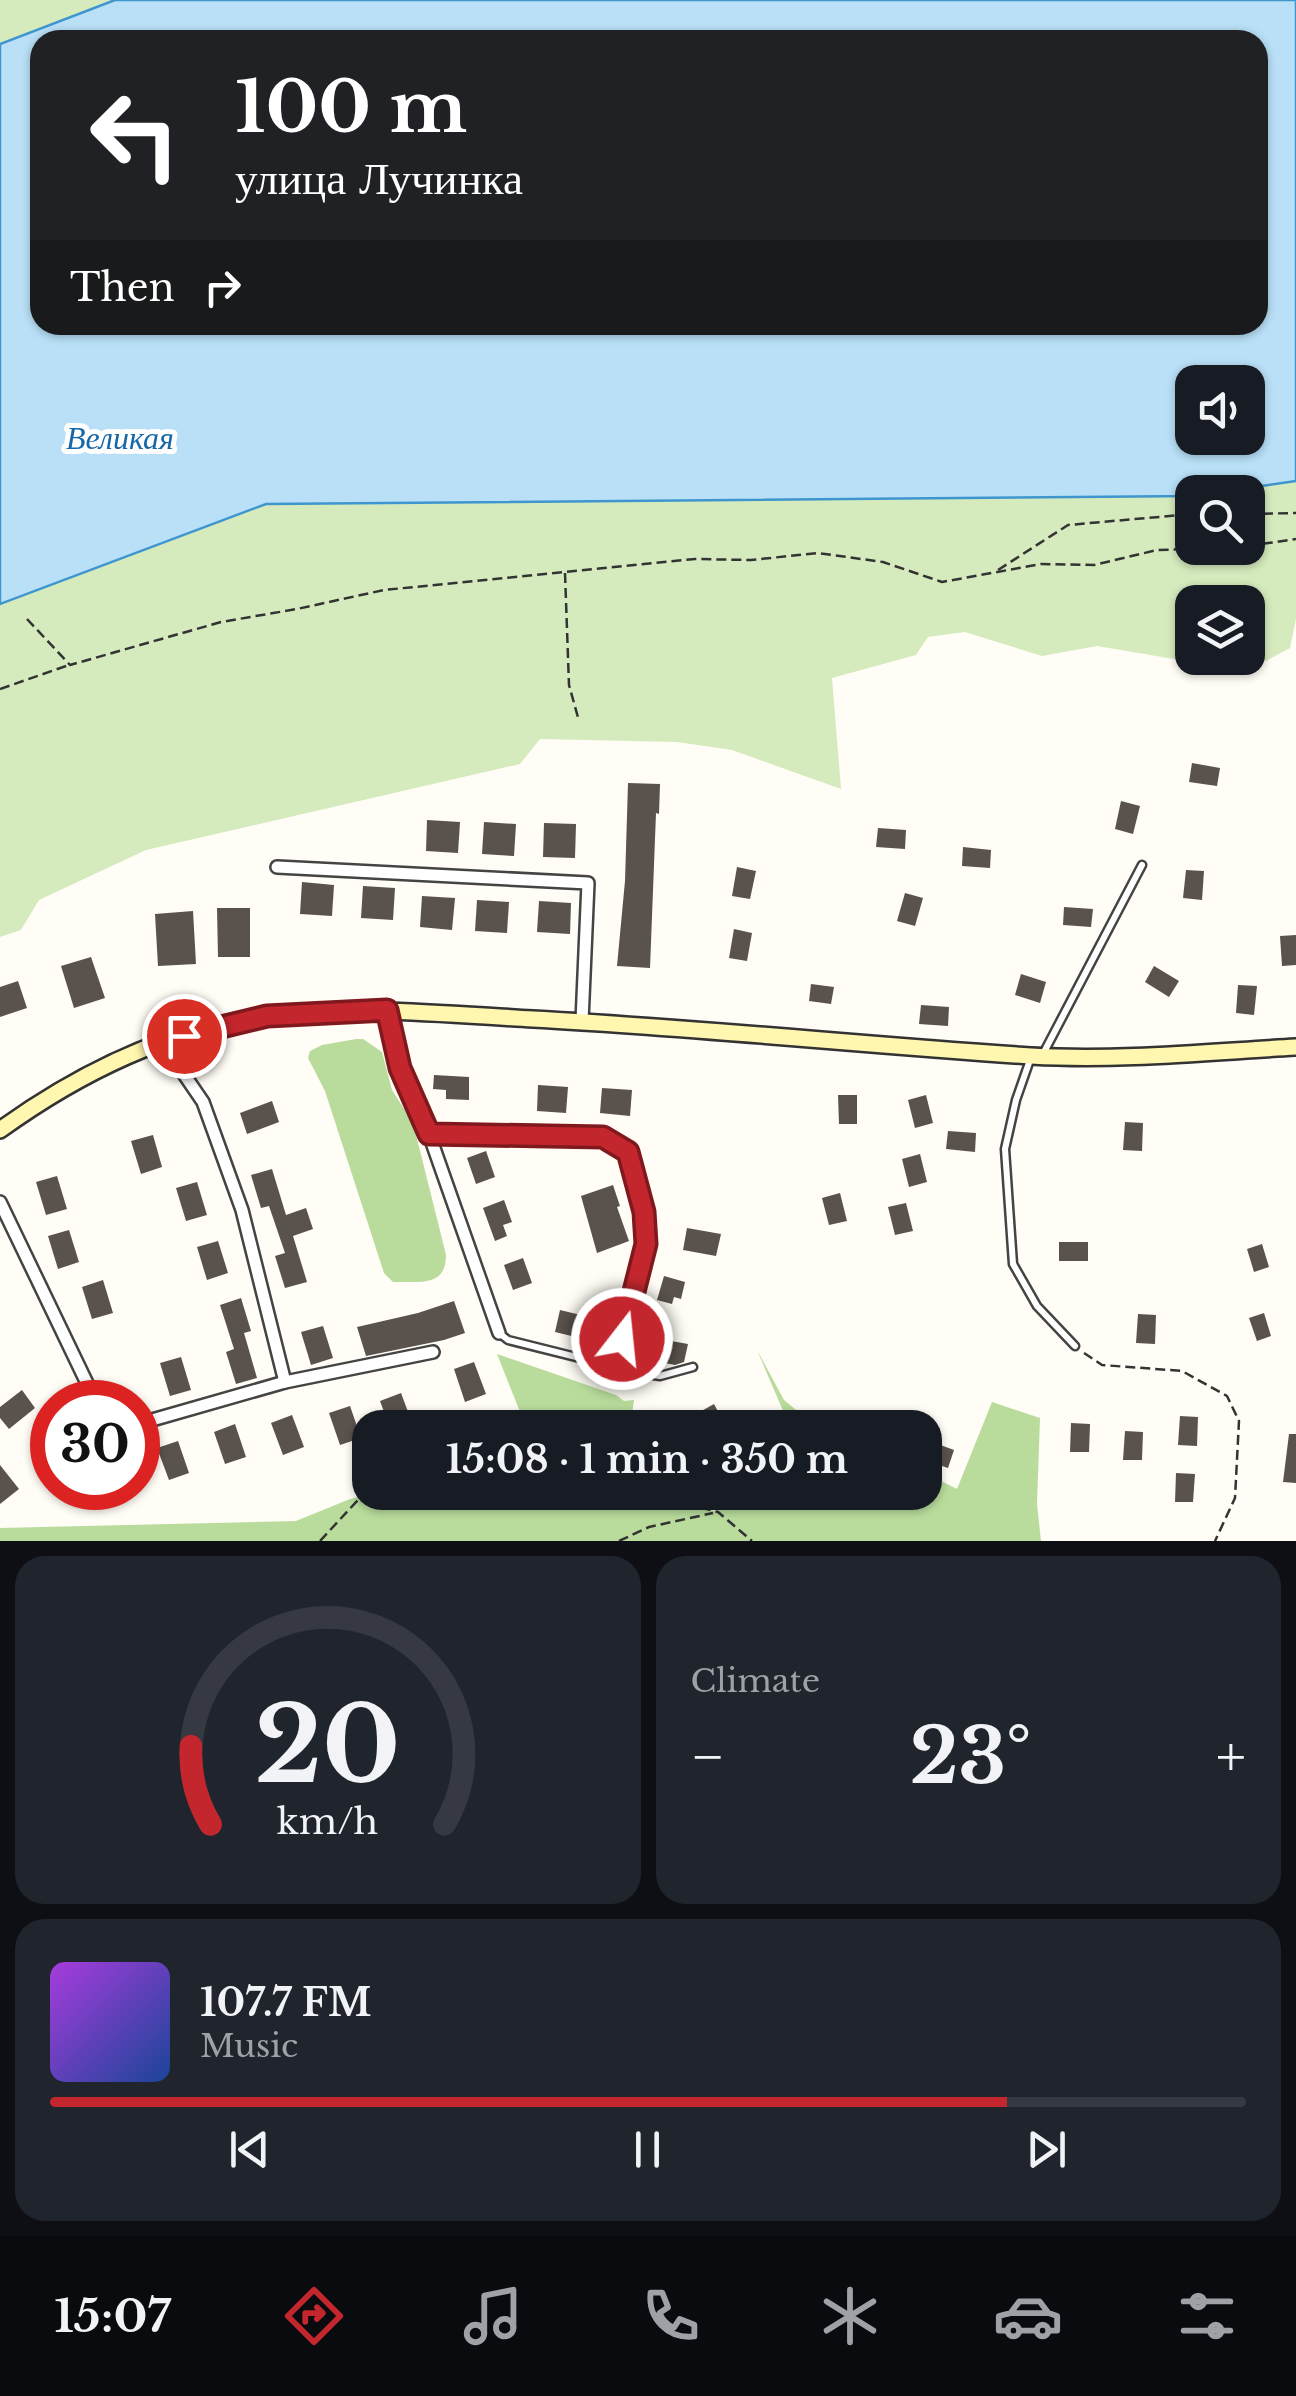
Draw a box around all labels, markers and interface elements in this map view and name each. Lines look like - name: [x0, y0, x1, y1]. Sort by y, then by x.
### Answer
- text: 100 m: [235, 64, 467, 151]
- icon: left: [70, 70, 200, 200]
- text: улица Лучинка: [235, 150, 523, 206]
- icon: right: [195, 260, 250, 315]
- text: Then: [70, 264, 175, 311]
- map controls: [1175, 365, 1265, 675]
- button: sound: [1175, 365, 1265, 455]
- water label: Великая: [66, 418, 174, 458]
- button: search: [1175, 475, 1265, 565]
- button: layers: [1175, 585, 1265, 675]
- pin: [142, 994, 227, 1079]
- icon: arrive: [157, 1009, 212, 1064]
- position arrow: [570, 1287, 674, 1391]
- speed limit sign: 30: [30, 1380, 160, 1510]
- text: 15:08 · 1 min · 350 m: [446, 1436, 848, 1483]
- text: Climate: [691, 1661, 820, 1701]
- text: 20: [255, 1681, 401, 1810]
- text: 23°: [910, 1710, 1031, 1803]
- text: −: [691, 1723, 725, 1791]
- text: +: [1216, 1723, 1246, 1791]
- text: km/h: [277, 1799, 378, 1844]
- text: 107.7 FM: [200, 1979, 372, 2026]
- text: Music: [200, 2026, 298, 2066]
- icon: previous: [222, 2122, 277, 2177]
- icon: pause: [620, 2122, 675, 2177]
- icon: next: [1019, 2122, 1074, 2177]
- icon: directions: [279, 2281, 349, 2351]
- icon: music: [458, 2281, 528, 2351]
- icon: phone: [636, 2281, 706, 2351]
- icon: climate: [815, 2281, 885, 2351]
- icon: car: [993, 2281, 1063, 2351]
- icon: filters: [1172, 2281, 1242, 2351]
- text: 15:07: [54, 2288, 171, 2344]

